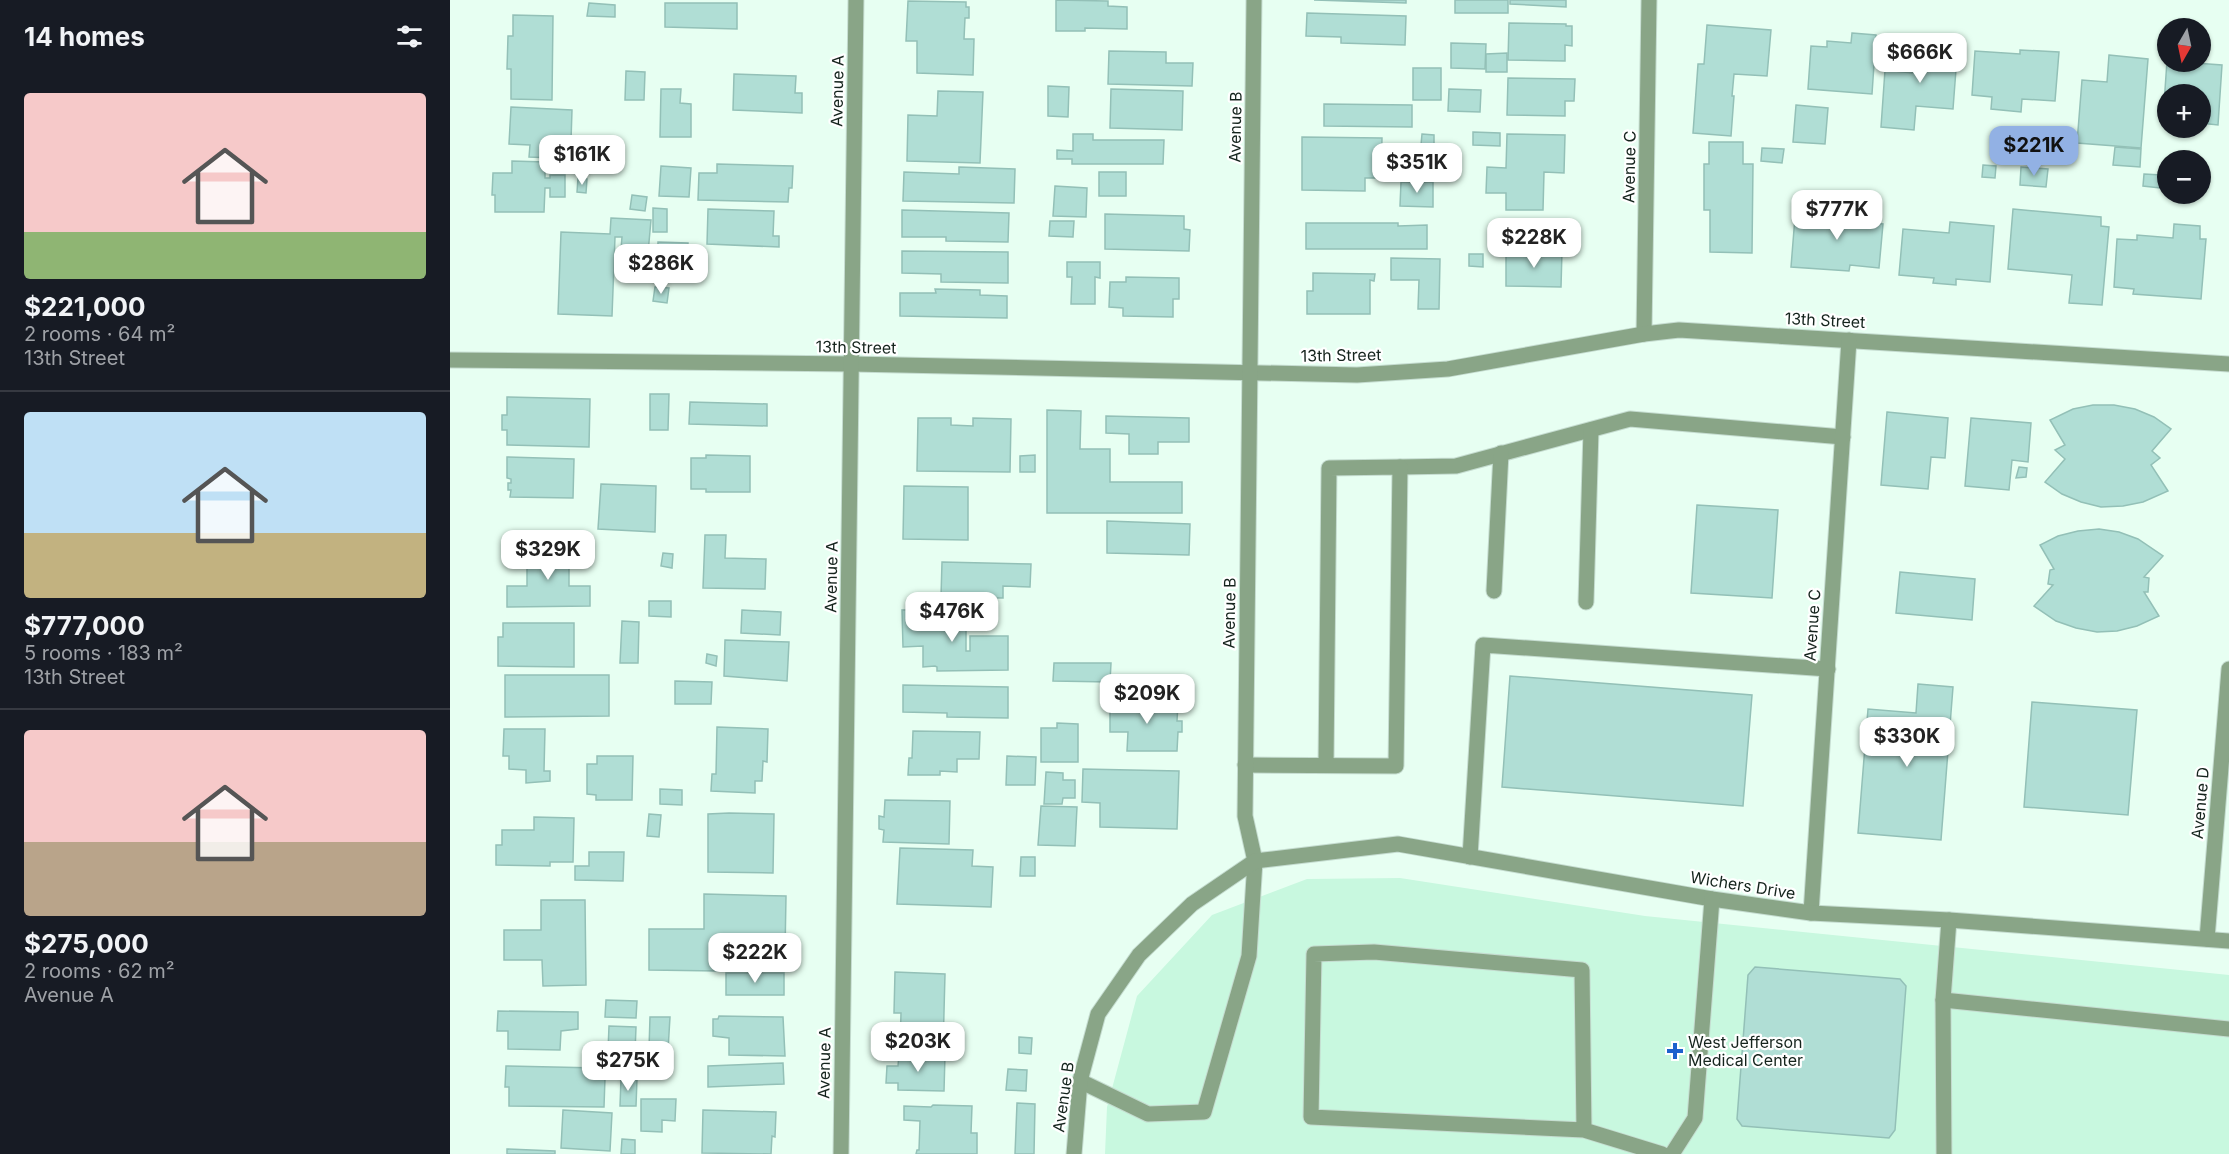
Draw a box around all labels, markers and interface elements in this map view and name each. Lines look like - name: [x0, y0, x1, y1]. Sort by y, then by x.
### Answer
- north arrow: [2157, 18, 2211, 72]
- map controls: [2157, 18, 2211, 204]
- icon: filters: [393, 20, 426, 53]
- text: 14 homes: [24, 21, 145, 52]
- pin: $666K: [1878, 33, 1962, 84]
- text: $666K: [1887, 40, 1953, 64]
- street label: Avenue A: [826, 55, 848, 127]
- button: +: [2157, 84, 2211, 138]
- street label: Avenue B: [1224, 91, 1246, 163]
- pin: $221K: [1992, 126, 2076, 177]
- street label: Avenue C: [1618, 131, 1640, 203]
- icon: home: [171, 132, 279, 240]
- text: $221K: [2003, 133, 2065, 157]
- pin: $161K: [540, 135, 624, 186]
- text: $161K: [553, 142, 611, 166]
- pin: $351K: [1375, 143, 1459, 194]
- text: $351K: [1386, 150, 1448, 174]
- button: −: [2157, 150, 2211, 204]
- pin: $777K: [1795, 190, 1879, 241]
- text: $777K: [1805, 197, 1869, 221]
- pin: $228K: [1492, 218, 1576, 269]
- text: $228K: [1501, 225, 1567, 249]
- pin: $286K: [619, 244, 703, 295]
- text: $286K: [628, 251, 694, 275]
- text: $221,000: [24, 291, 146, 322]
- street label: 13th Street: [1784, 308, 1866, 332]
- text: 2 rooms · 64 m²: [24, 322, 175, 346]
- street label: 13th Street: [815, 336, 897, 358]
- street label: 13th Street: [1300, 344, 1382, 366]
- text: 13th Street: [24, 346, 125, 370]
- icon: home: [171, 451, 279, 559]
- pin: $329K: [506, 530, 590, 581]
- text: $329K: [515, 537, 581, 561]
- street label: Avenue A: [820, 541, 842, 613]
- street label: Avenue B: [1218, 577, 1240, 649]
- street label: Avenue C: [1799, 588, 1825, 662]
- pin: $476K: [910, 592, 994, 643]
- text: $476K: [919, 599, 985, 623]
- text: $777,000: [24, 610, 145, 641]
- text: 5 rooms · 183 m²: [24, 641, 183, 665]
- text: 13th Street: [24, 665, 125, 689]
- pin: $209K: [1105, 674, 1189, 725]
- text: $209K: [1114, 681, 1180, 705]
- pin: $330K: [1865, 717, 1949, 768]
- text: $330K: [1874, 724, 1940, 748]
- street label: Avenue D: [2187, 766, 2213, 840]
- icon: home: [171, 769, 279, 877]
- street label: Wichers Drive: [1689, 867, 1797, 903]
- text: $275,000: [24, 928, 149, 959]
- pin: $222K: [713, 933, 797, 984]
- text: $222K: [722, 940, 788, 964]
- text: 2 rooms · 62 m²: [24, 959, 175, 983]
- text: Avenue A: [24, 983, 114, 1007]
- pin: $203K: [876, 1022, 960, 1073]
- street label: Avenue A: [813, 1027, 835, 1099]
- text: $203K: [885, 1029, 951, 1053]
- place label: West Jefferson Medical Center: [1688, 1032, 1803, 1070]
- pin: $275K: [586, 1041, 670, 1092]
- marker: West Jefferson Medical Center: [1666, 1042, 1684, 1060]
- text: $275K: [596, 1048, 660, 1072]
- street label: Avenue B: [1048, 1060, 1078, 1134]

